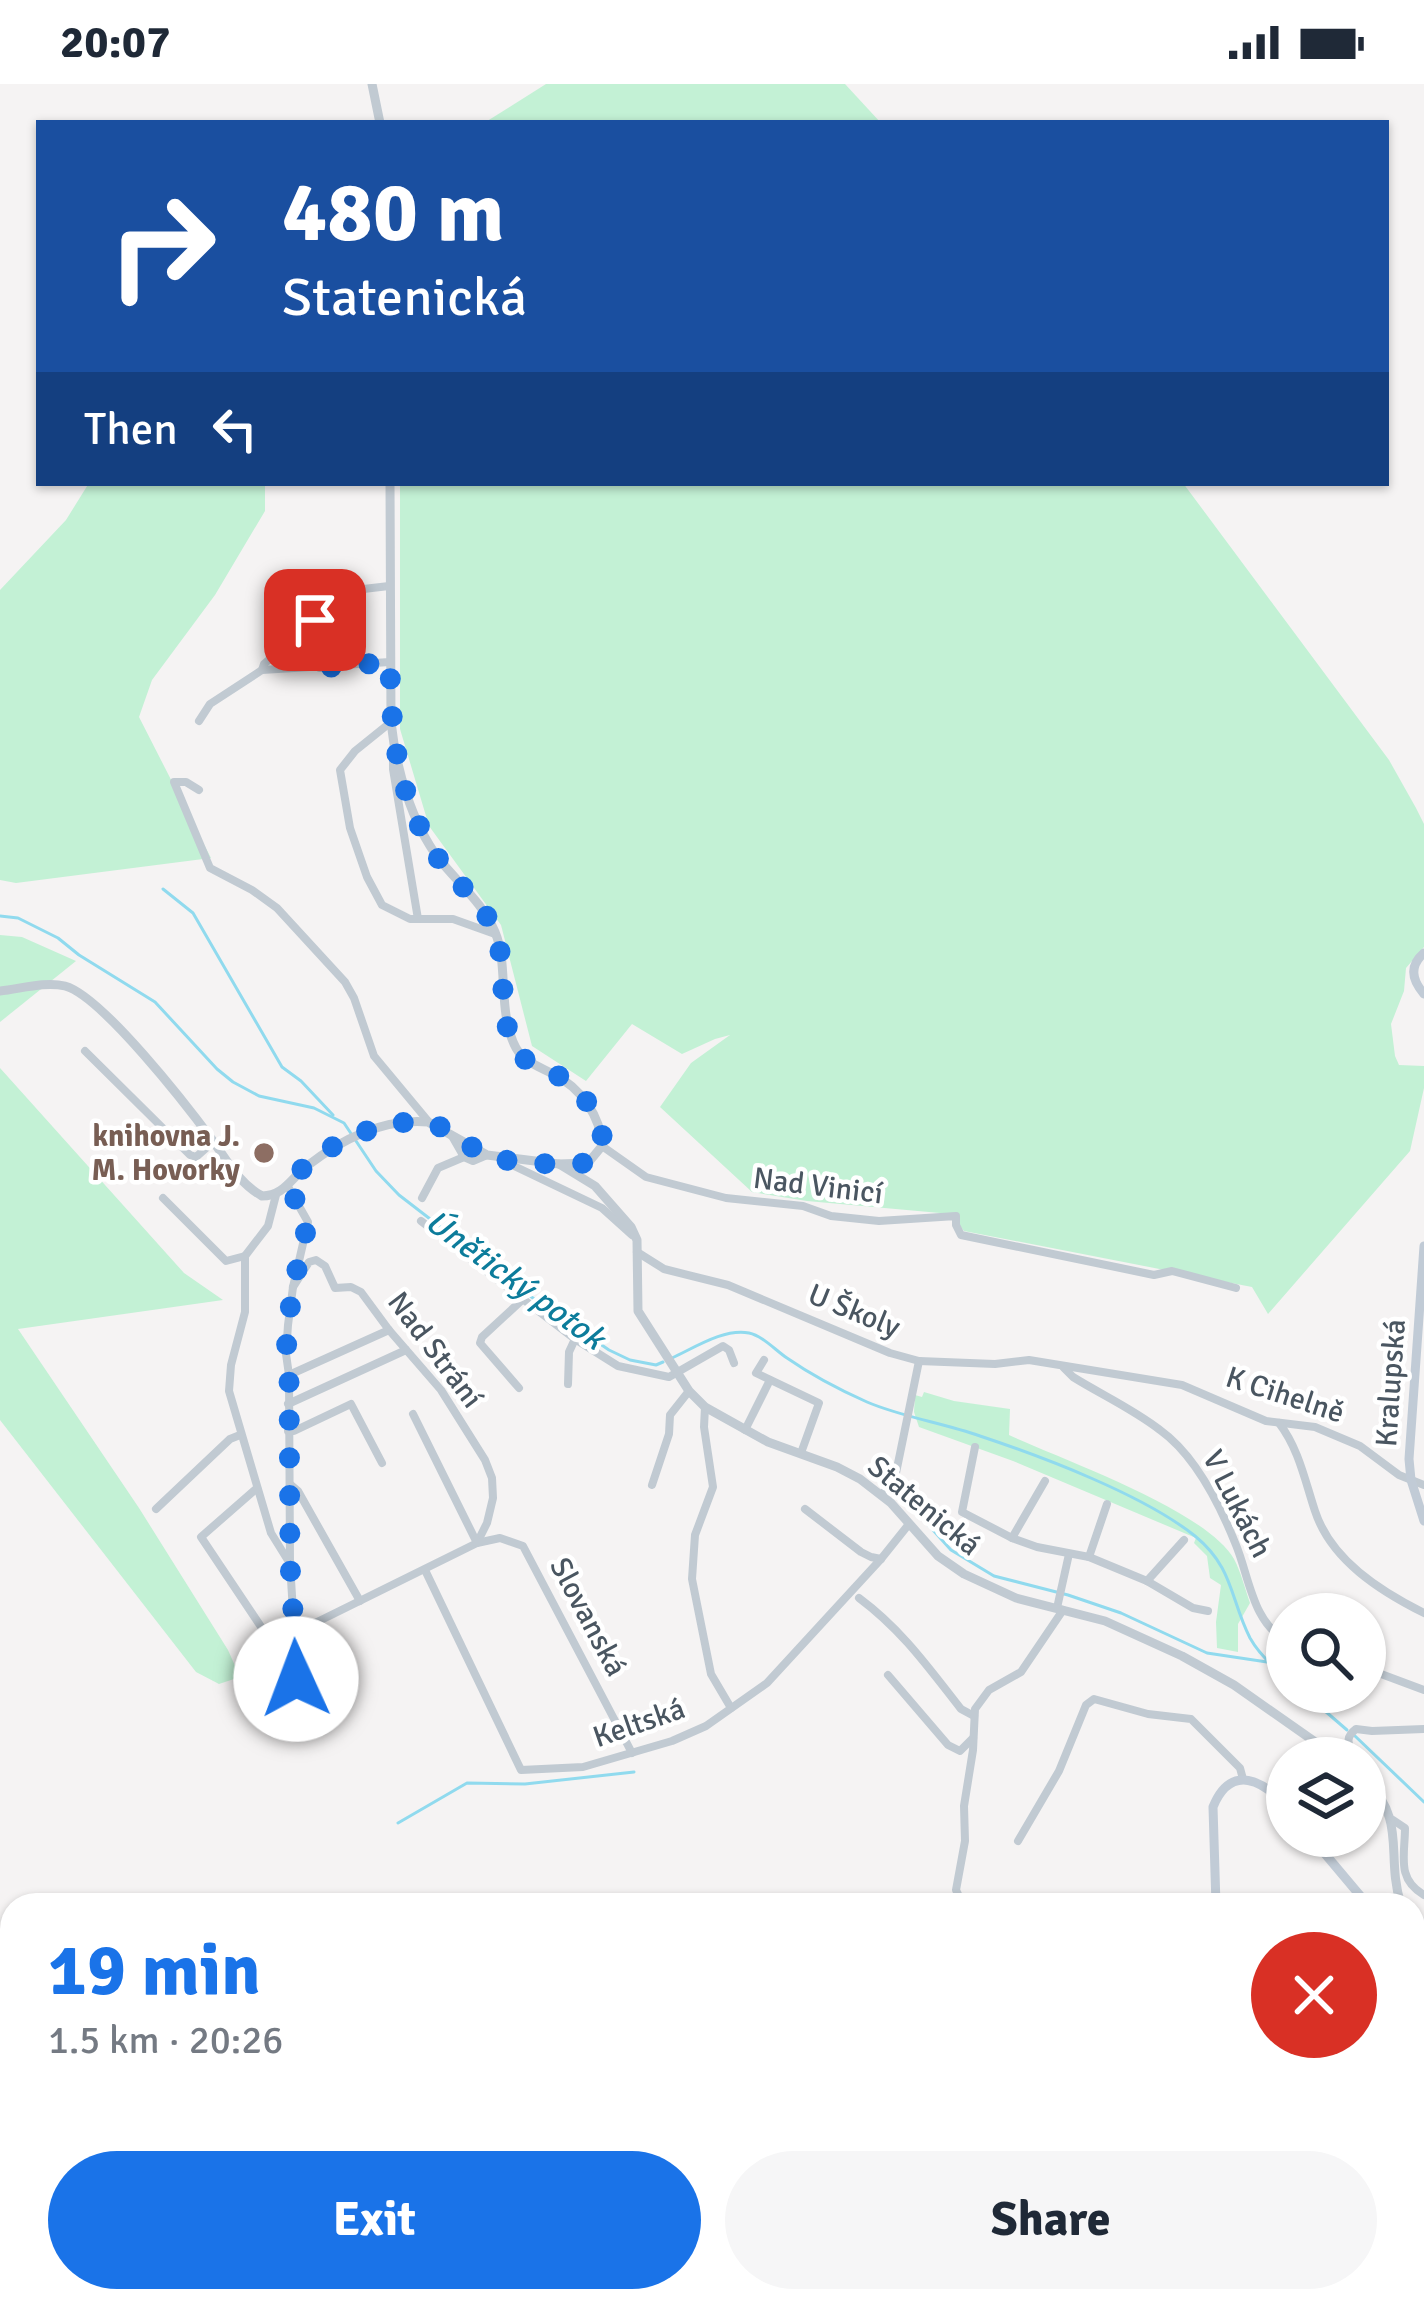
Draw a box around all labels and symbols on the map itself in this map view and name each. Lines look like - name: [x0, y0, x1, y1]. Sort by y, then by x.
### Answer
- pin: [264, 569, 366, 671]
- place label: knihovna J. M. Hovorky: [91, 1118, 240, 1189]
- marker: knihovna J. M. Hovorky: [251, 1140, 277, 1166]
- street label: Nad Vinicí: [751, 1160, 885, 1212]
- water label: Únětický potok: [417, 1201, 615, 1360]
- street label: U Školy: [803, 1276, 905, 1346]
- street label: Nad Strání: [379, 1285, 491, 1415]
- street label: Kralupská: [1368, 1318, 1414, 1448]
- street label: K Cihelně: [1221, 1359, 1349, 1431]
- street label: V Lukách: [1194, 1444, 1280, 1564]
- street label: Statenická: [860, 1448, 988, 1564]
- street label: Slovanská: [541, 1551, 635, 1683]
- position arrow: [233, 1616, 359, 1742]
- street label: Keltská: [588, 1690, 690, 1756]

